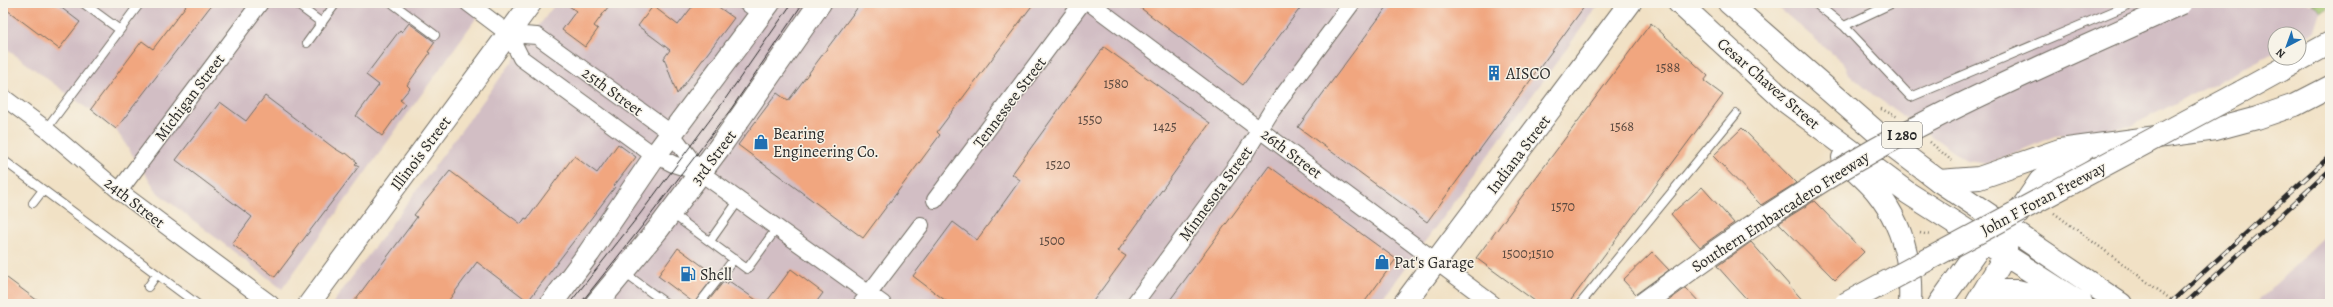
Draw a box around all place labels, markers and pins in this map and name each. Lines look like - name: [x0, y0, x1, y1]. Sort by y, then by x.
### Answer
- place label: AISCO: [1505, 63, 1551, 85]
- building icon: AISCO: [1485, 64, 1503, 82]
- place label: Bearing Engineering Co.: [773, 123, 879, 163]
- shop icon: Bearing Engineering Co.: [752, 133, 770, 151]
- place label: Pat's Garage: [1394, 252, 1474, 274]
- shop icon: Pat's Garage: [1373, 253, 1391, 271]
- place label: Shell: [700, 264, 732, 286]
- fuel station icon: Shell: [679, 265, 697, 283]

